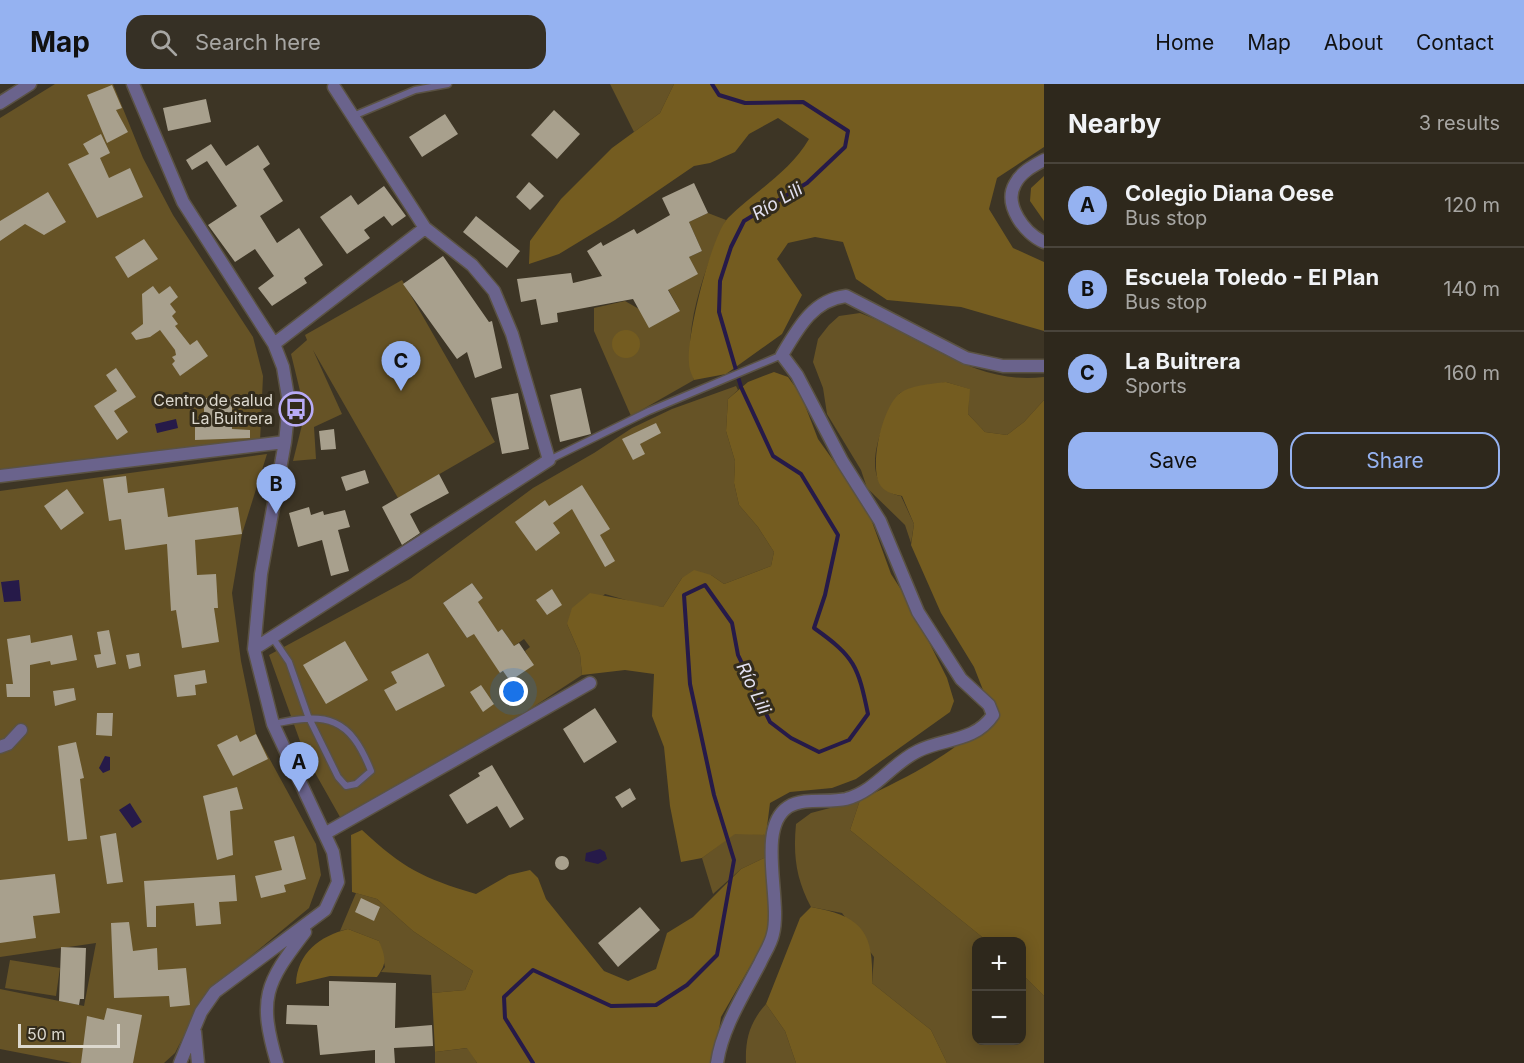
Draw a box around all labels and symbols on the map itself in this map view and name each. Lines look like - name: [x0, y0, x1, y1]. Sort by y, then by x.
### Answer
- water label: Río Lili: [748, 177, 807, 224]
- pin: C: [382, 342, 420, 391]
- place label: Centro de salud La Buitrera: [153, 390, 273, 428]
- bus stop icon: Centro de salud La Buitrera: [278, 391, 314, 427]
- pin: B: [256, 464, 296, 514]
- water label: Río Lili: [732, 659, 776, 718]
- your location: [499, 677, 528, 706]
- pin: A: [280, 742, 318, 792]
- scale bar: [18, 1021, 120, 1048]

